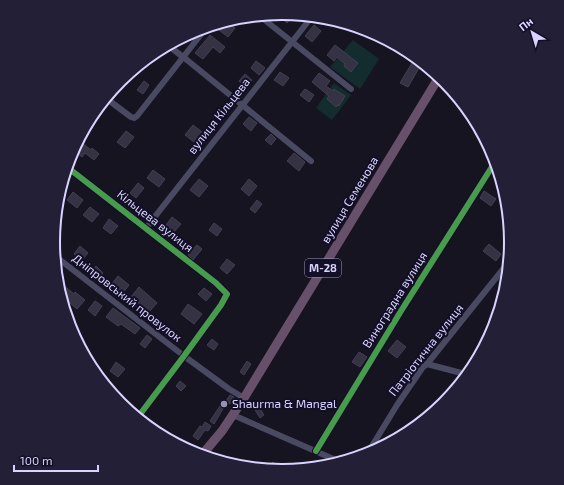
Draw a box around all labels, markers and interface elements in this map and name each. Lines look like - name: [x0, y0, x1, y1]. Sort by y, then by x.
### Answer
- north arrow: [512, 12, 552, 52]
- text: Пн: [516, 14, 535, 33]
- street label: вулиця Кільцева: [184, 75, 253, 157]
- street label: вулиця Семенова: [318, 154, 381, 246]
- street label: Кільцева вулиця: [114, 186, 196, 255]
- street label: Виноградна вулиця: [359, 249, 430, 351]
- street label: Дніпровський провулок: [70, 250, 185, 345]
- road number: М-28: [305, 259, 341, 277]
- street label: Патріотична вулиця: [385, 301, 466, 399]
- place label: Shaurma & Mangal: [232, 396, 337, 410]
- marker: Shaurma & Mangal: [219, 399, 229, 409]
- scale bar: [14, 447, 98, 473]
- text: 100 m: [20, 453, 52, 467]

